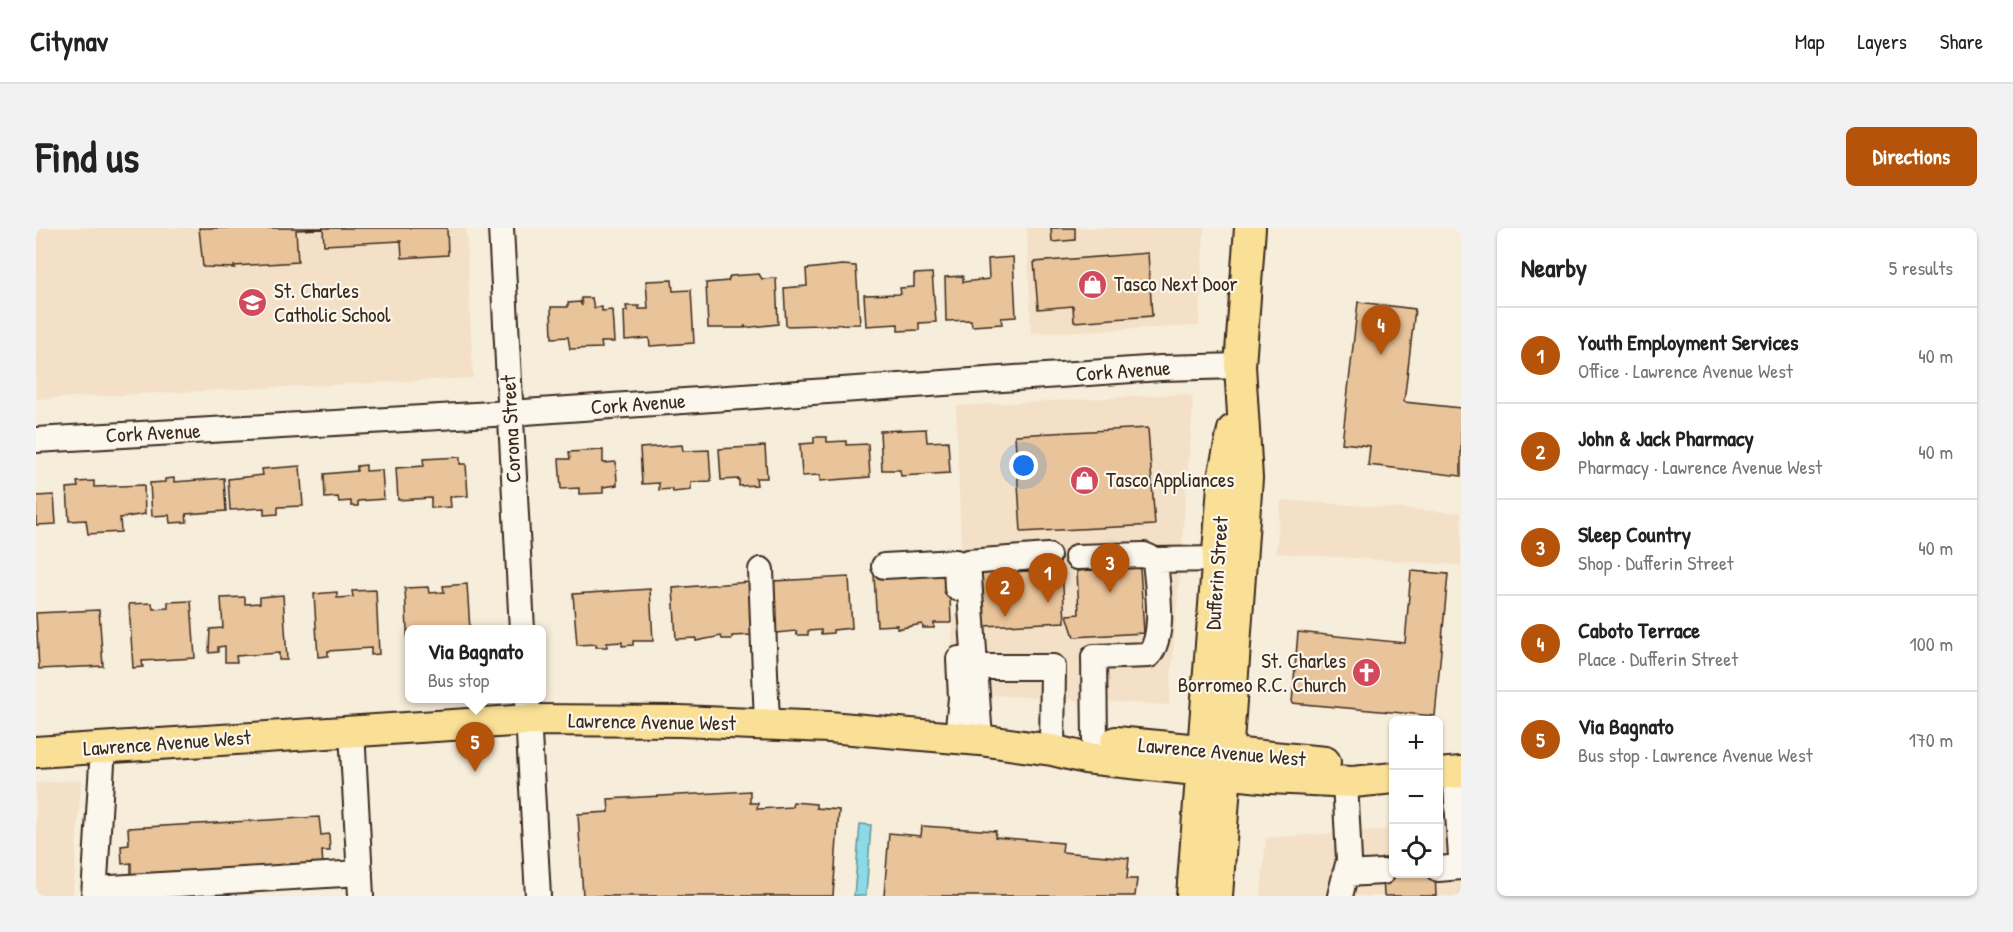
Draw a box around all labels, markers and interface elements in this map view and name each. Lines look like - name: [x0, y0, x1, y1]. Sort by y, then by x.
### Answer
- text: Citynav: [30, 22, 108, 60]
- text: Map: [1795, 27, 1824, 56]
- text: Layers: [1857, 27, 1907, 56]
- text: Share: [1940, 27, 1983, 56]
- button: Directions: [1846, 127, 1977, 186]
- text: Find us: [36, 128, 139, 185]
- text: Nearby: [1521, 250, 1587, 285]
- text: 5 results: [1889, 254, 1953, 281]
- shop icon: Tasco Next Door: [1077, 268, 1109, 300]
- place label: Tasco Next Door: [1114, 269, 1238, 298]
- place label: St. Charles Catholic School: [274, 276, 391, 329]
- school or university icon: St. Charles Catholic School: [237, 287, 269, 319]
- pin: 4: [1362, 306, 1400, 355]
- text: Youth Employment Services: [1578, 327, 1799, 357]
- text: 1: [1537, 342, 1544, 369]
- text: 40 m: [1918, 342, 1953, 369]
- street label: Cork Avenue: [1075, 353, 1171, 388]
- text: Office · Lawrence Avenue West: [1578, 357, 1793, 384]
- street label: Corona Street: [493, 374, 528, 484]
- street label: Cork Avenue: [590, 386, 686, 421]
- street label: Cork Avenue: [105, 416, 201, 449]
- text: John & Jack Pharmacy: [1578, 423, 1754, 453]
- text: 2: [1536, 438, 1545, 465]
- text: 40 m: [1918, 438, 1953, 465]
- your location: [1009, 451, 1038, 480]
- text: Pharmacy · Lawrence Avenue West: [1578, 453, 1822, 480]
- shop icon: Tasco Appliances: [1069, 464, 1101, 496]
- place label: Tasco Appliances: [1106, 465, 1234, 494]
- street label: Dufferin Street: [1198, 514, 1235, 631]
- text: Sleep Country: [1578, 519, 1691, 549]
- text: 3: [1536, 534, 1545, 561]
- text: 40 m: [1918, 534, 1953, 561]
- pin: 3: [1090, 544, 1130, 593]
- text: Shop · Dufferin Street: [1578, 549, 1734, 576]
- pin: 1: [1028, 554, 1068, 603]
- pin: 2: [986, 568, 1024, 617]
- text: Caboto Terrace: [1578, 615, 1700, 645]
- popup: [405, 625, 546, 703]
- text: 4: [1537, 630, 1544, 657]
- text: 100 m: [1910, 630, 1953, 657]
- text: Via Bagnato: [428, 636, 523, 666]
- text: Place · Dufferin Street: [1578, 645, 1738, 672]
- place label: St. Charles Borromeo R.C. Church: [1178, 646, 1346, 699]
- church icon: St. Charles Borromeo R.C. Church: [1351, 657, 1383, 689]
- text: Bus stop: [428, 666, 489, 693]
- street label: Lawrence Avenue West: [568, 706, 737, 737]
- text: Via Bagnato: [1578, 711, 1674, 741]
- map controls: [1389, 716, 1443, 878]
- button: +: [1389, 716, 1443, 770]
- street label: Lawrence Avenue West: [82, 722, 252, 763]
- pin: 5: [456, 722, 494, 772]
- text: 5: [1536, 726, 1545, 753]
- text: 170 m: [1909, 726, 1953, 753]
- street label: Lawrence Avenue West: [1137, 730, 1308, 773]
- text: Bus stop · Lawrence Avenue West: [1578, 741, 1813, 768]
- button: −: [1389, 770, 1443, 824]
- button: locate: [1389, 824, 1443, 878]

